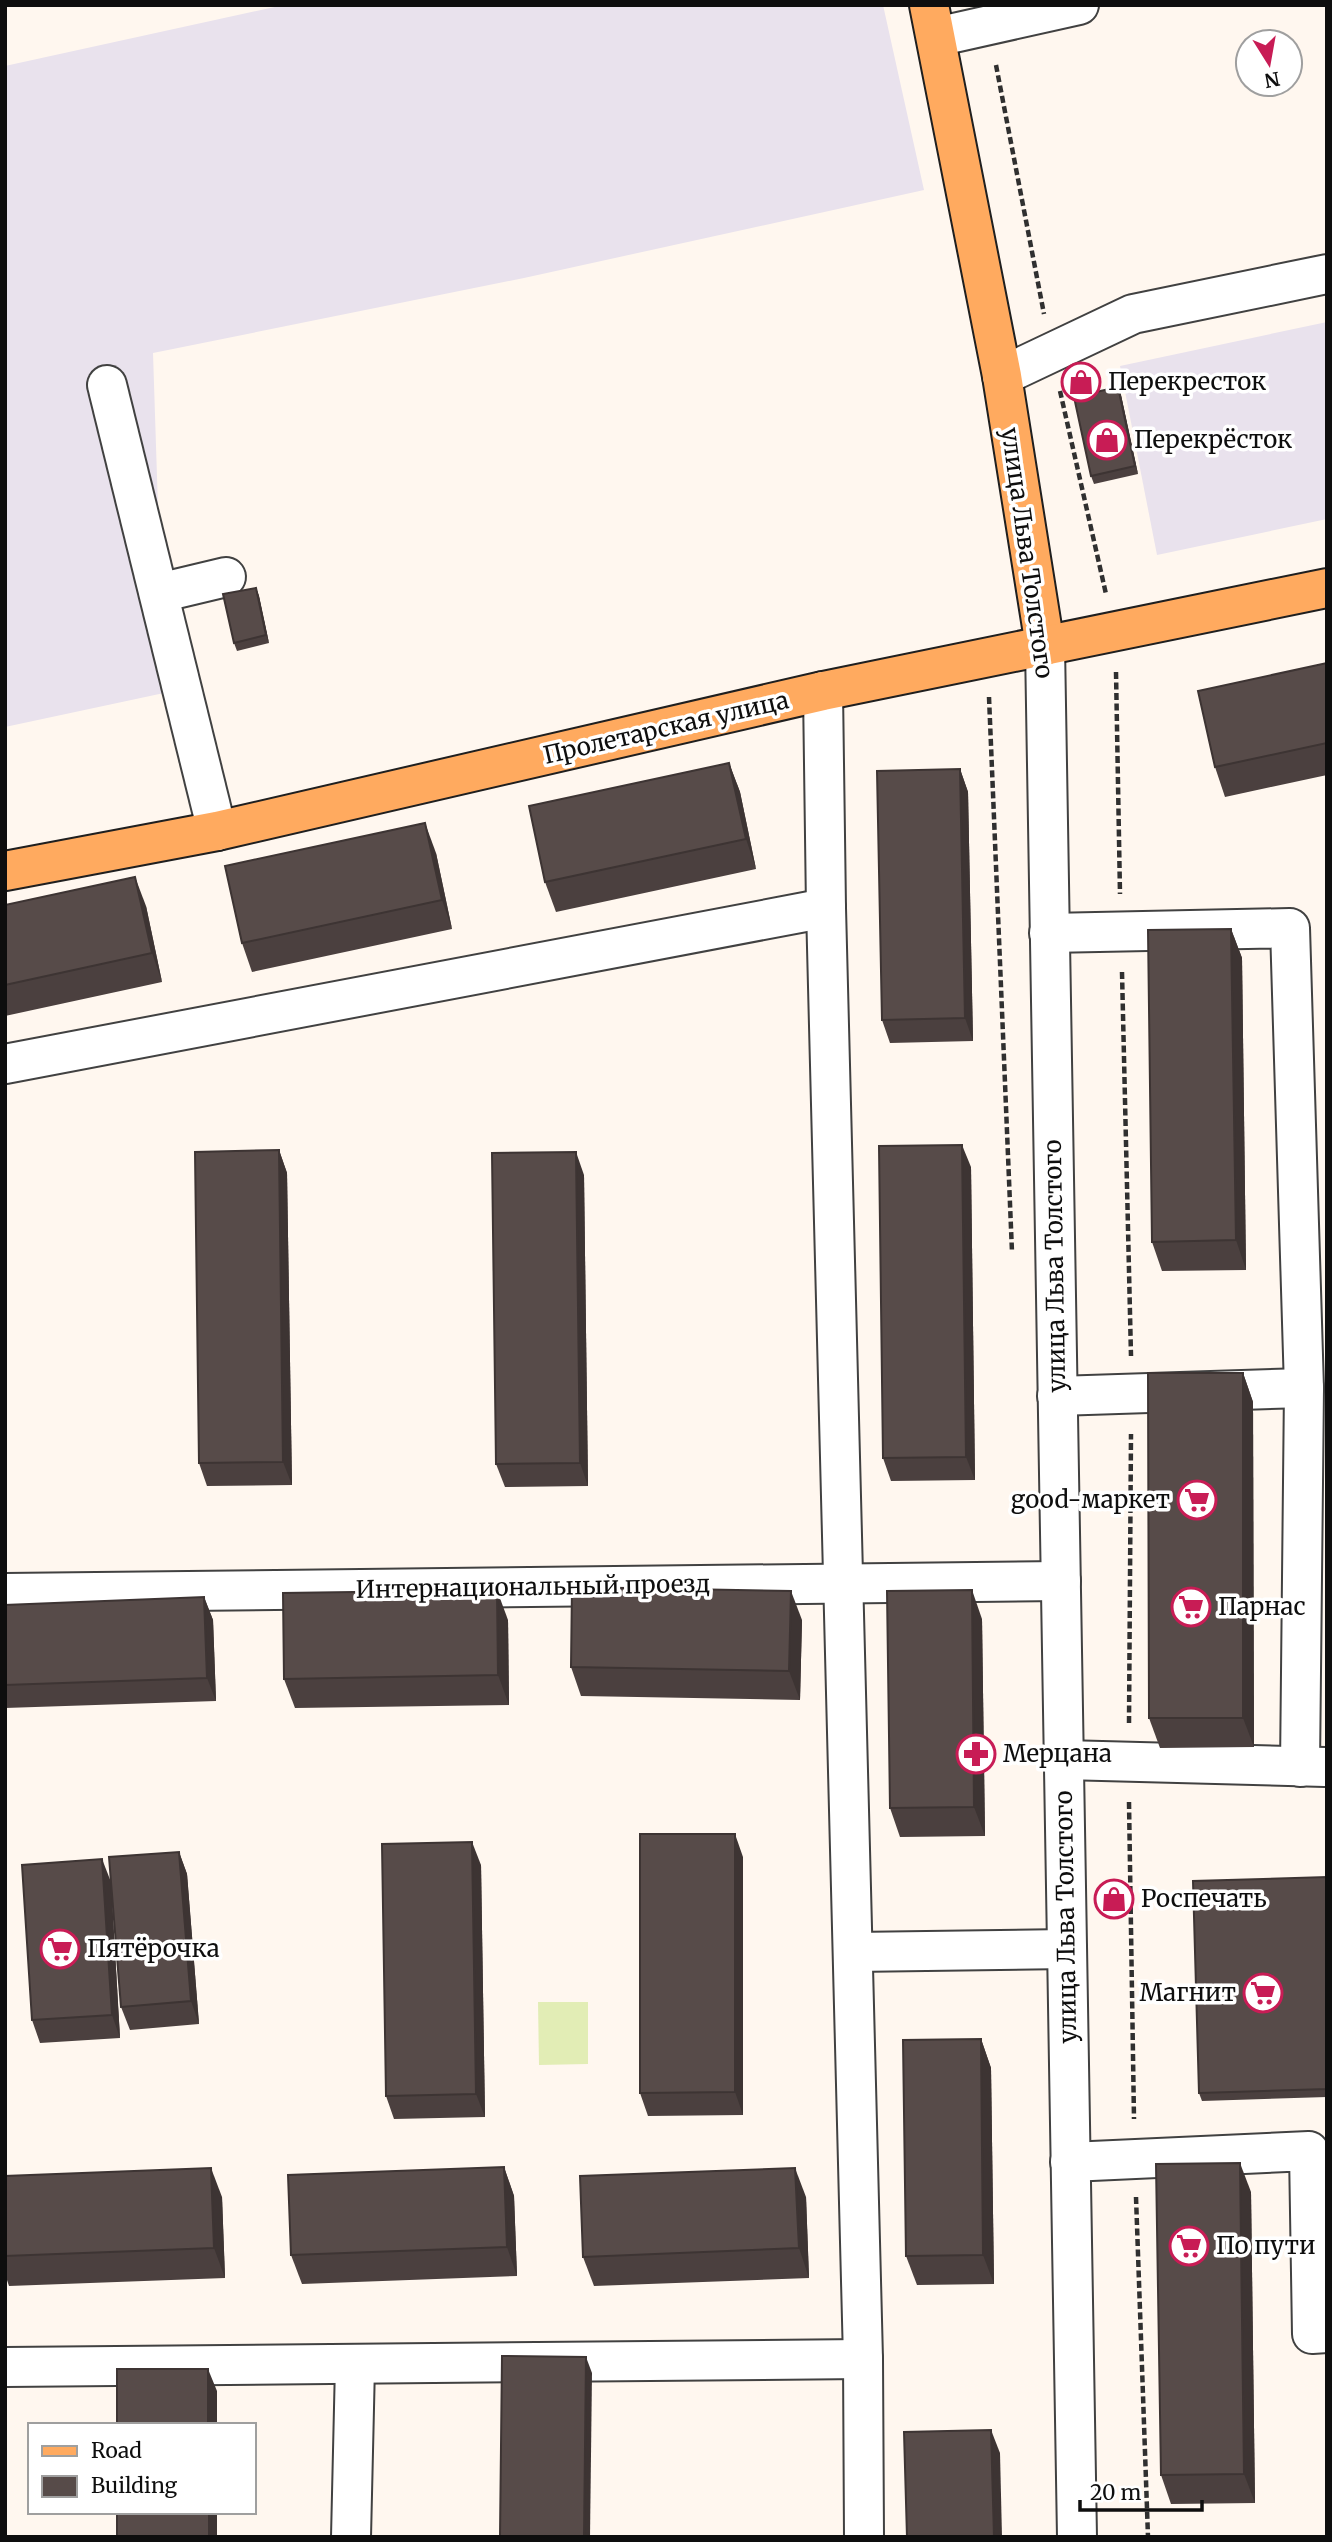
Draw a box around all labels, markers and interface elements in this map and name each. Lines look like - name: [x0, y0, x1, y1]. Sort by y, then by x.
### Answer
- north arrow: [1234, 28, 1304, 98]
- text: N: [1263, 66, 1282, 93]
- shop icon: Перекресток: [1060, 361, 1102, 403]
- place label: Перекресток: [1108, 366, 1266, 397]
- shop icon: Перекрёсток: [1086, 419, 1128, 461]
- place label: Перекрёсток: [1134, 424, 1292, 455]
- street label: улица Льва Толстого: [995, 425, 1060, 680]
- street label: Пролетарская улица: [540, 684, 792, 771]
- street label: улица Льва Толстого: [1037, 1139, 1072, 1393]
- supermarket icon: good-маркет: [1176, 1479, 1218, 1521]
- place label: good-маркет: [1011, 1484, 1170, 1515]
- street label: Интернациональный проезд: [355, 1568, 711, 1605]
- supermarket icon: Парнас: [1170, 1586, 1212, 1628]
- place label: Парнас: [1218, 1591, 1306, 1622]
- pharmacy icon: Мерцана: [955, 1733, 997, 1775]
- place label: Мерцана: [1003, 1738, 1112, 1769]
- street label: улица Льва Толстого: [1048, 1790, 1083, 2044]
- shop icon: Роспечать: [1093, 1878, 1135, 1920]
- place label: Роспечать: [1141, 1883, 1267, 1914]
- supermarket icon: Пятёрочка: [39, 1928, 81, 1970]
- place label: Пятёрочка: [87, 1933, 220, 1964]
- supermarket icon: Магнит: [1242, 1972, 1284, 2014]
- place label: Магнит: [1140, 1977, 1236, 2008]
- supermarket icon: По пути: [1168, 2225, 1210, 2267]
- place label: По пути: [1216, 2230, 1316, 2261]
- legend: [28, 2423, 256, 2514]
- text: Road: [91, 2437, 142, 2464]
- scale bar: [1080, 2468, 1202, 2512]
- text: Building: [91, 2472, 178, 2499]
- text: 20 m: [1090, 2479, 1142, 2506]

